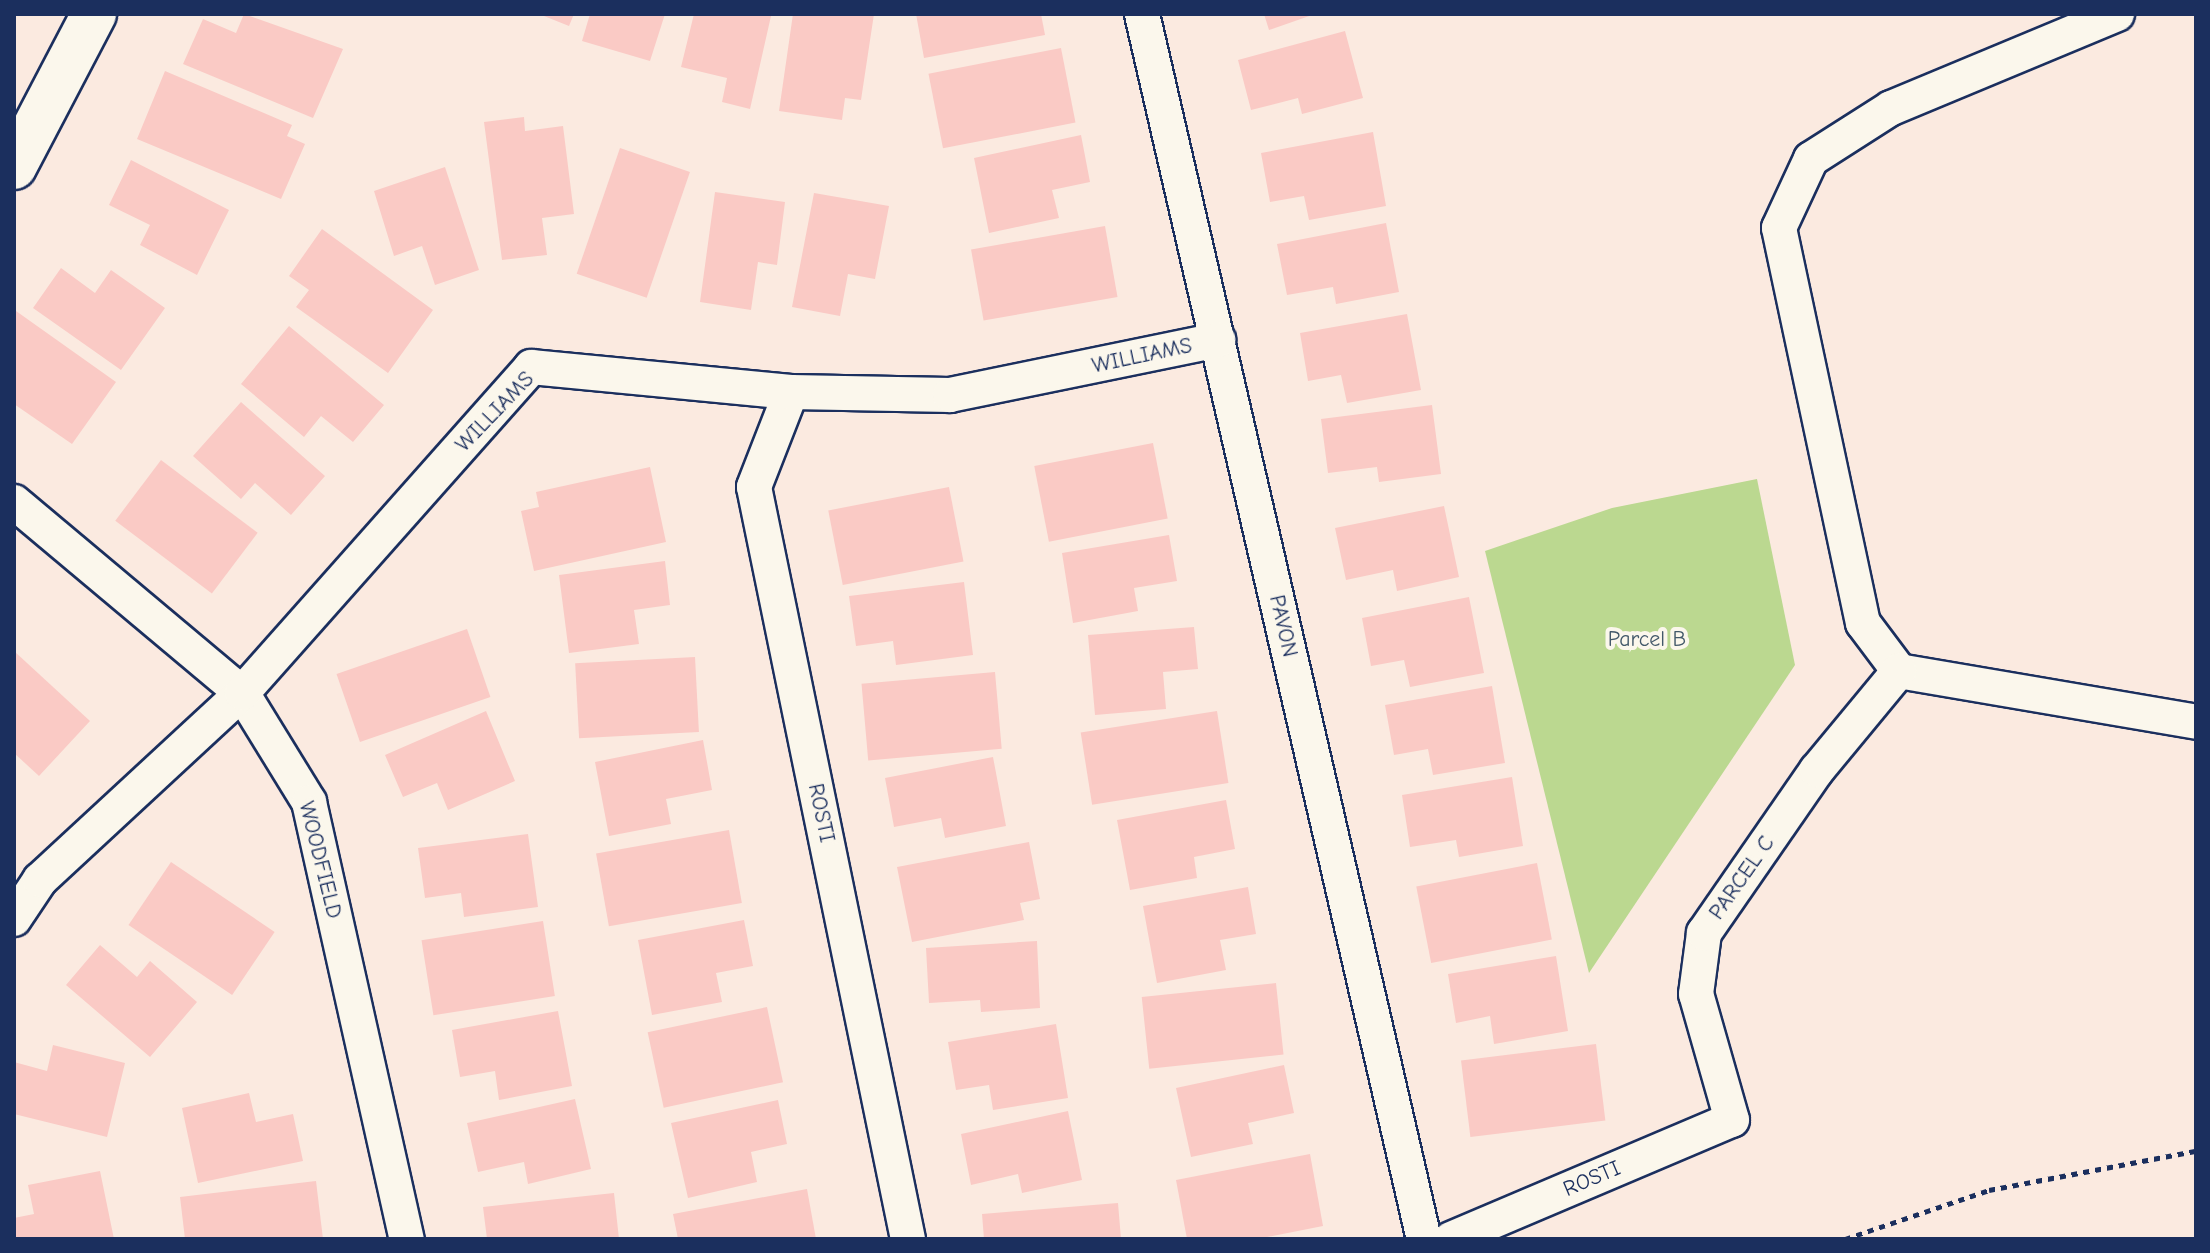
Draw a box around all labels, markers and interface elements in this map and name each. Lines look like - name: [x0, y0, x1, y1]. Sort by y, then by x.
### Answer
- street label: WILLIAMS: [1090, 333, 1194, 379]
- street label: WILLIAMS: [450, 366, 540, 458]
- street label: PAVON: [1263, 592, 1303, 660]
- park label: Parcel B: [1608, 627, 1686, 653]
- street label: ROSTI: [802, 781, 840, 845]
- street label: WOODFIELD: [293, 799, 347, 921]
- street label: PARCEL C: [1704, 831, 1780, 925]
- street label: ROSTI: [1559, 1155, 1625, 1203]

